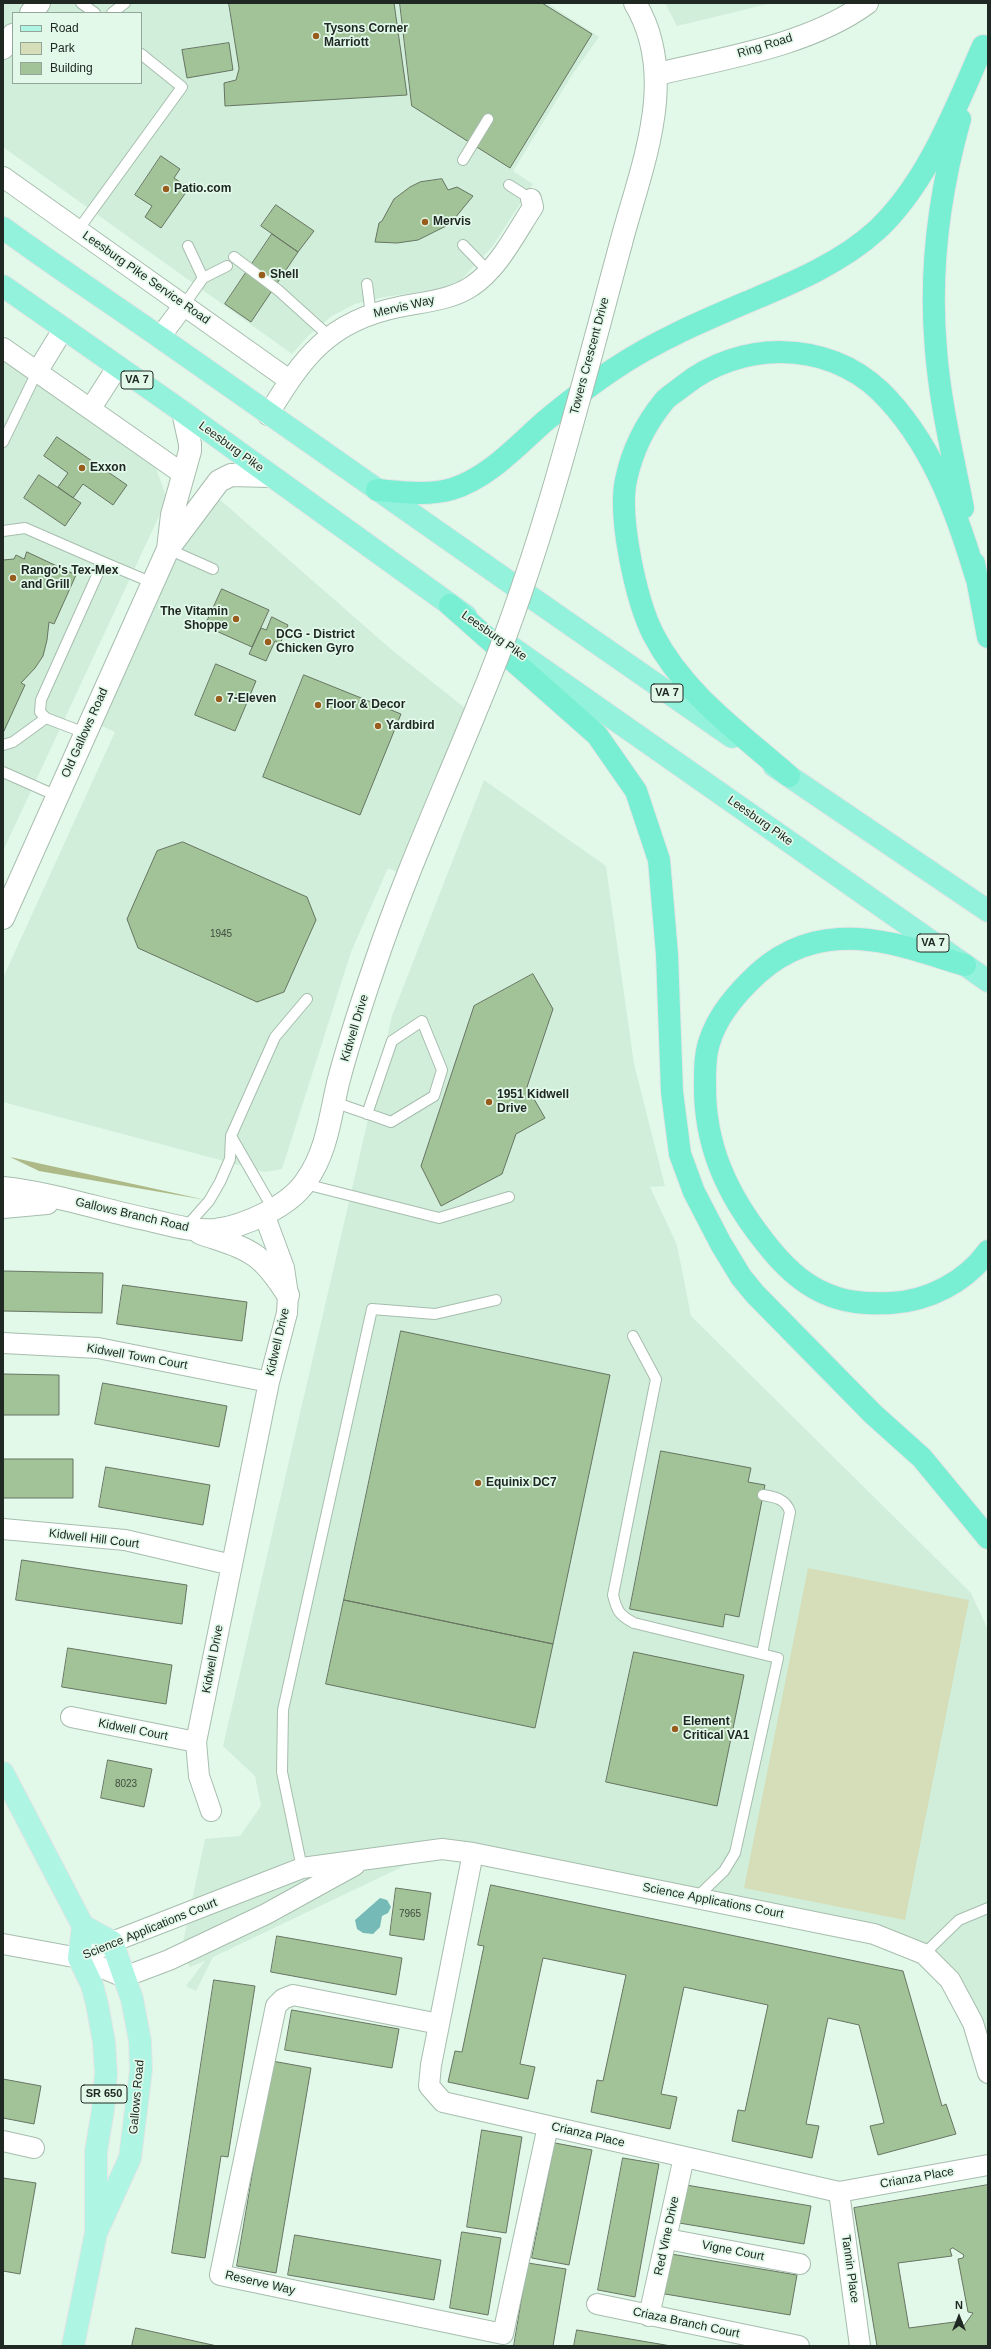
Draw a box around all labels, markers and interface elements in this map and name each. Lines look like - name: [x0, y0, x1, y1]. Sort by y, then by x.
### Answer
- legend: [12, 12, 142, 84]
- text: Road: [50, 21, 79, 35]
- place label: Tysons Corner Marriott: [324, 22, 408, 50]
- marker: Tysons Corner Marriott: [311, 31, 321, 41]
- street label: Ring Road: [736, 31, 794, 61]
- text: Park: [50, 41, 75, 55]
- text: Building: [50, 61, 93, 75]
- place label: Patio.com: [174, 182, 231, 196]
- marker: Patio.com: [161, 184, 171, 194]
- place label: Mervis: [433, 215, 471, 229]
- marker: Mervis: [420, 217, 430, 227]
- street label: Leesburg Pike Service Road: [80, 228, 212, 328]
- place label: Shell: [270, 268, 299, 282]
- marker: Shell: [257, 270, 267, 280]
- street label: Mervis Way: [372, 293, 436, 321]
- street label: Towers Crescent Drive: [567, 296, 613, 416]
- road number: VA 7: [121, 371, 153, 389]
- street label: Leesburg Pike: [196, 419, 266, 475]
- place label: Exxon: [90, 461, 126, 475]
- marker: Exxon: [77, 463, 87, 473]
- place label: Rango's Tex-Mex and Grill: [21, 564, 118, 592]
- marker: Rango's Tex-Mex and Grill: [8, 573, 18, 583]
- place label: The Vitamin Shoppe: [160, 605, 228, 633]
- street label: Leesburg Pike: [458, 608, 530, 664]
- marker: The Vitamin Shoppe: [231, 614, 241, 624]
- place label: DCG - District Chicken Gyro: [276, 628, 355, 656]
- marker: DCG - District Chicken Gyro: [263, 637, 273, 647]
- road number: VA 7: [651, 684, 683, 702]
- street label: Old Gallows Road: [59, 686, 111, 780]
- place label: 7-Eleven: [227, 692, 276, 706]
- marker: 7-Eleven: [214, 694, 224, 704]
- place label: Floor & Decor: [326, 698, 405, 712]
- marker: Floor & Decor: [313, 700, 323, 710]
- place label: Yardbird: [386, 719, 435, 733]
- marker: Yardbird: [373, 721, 383, 731]
- street label: Leesburg Pike: [724, 793, 796, 849]
- house number: 1945: [210, 928, 232, 940]
- road number: VA 7: [917, 934, 949, 952]
- street label: Kidwell Drive: [338, 993, 372, 1063]
- place label: 1951 Kidwell Drive: [497, 1088, 569, 1116]
- marker: 1951 Kidwell Drive: [484, 1097, 494, 1107]
- street label: Gallows Branch Road: [74, 1195, 190, 1235]
- street label: Kidwell Drive: [263, 1307, 293, 1377]
- street label: Kidwell Town Court: [86, 1341, 188, 1373]
- place label: Equinix DC7: [486, 1476, 557, 1490]
- marker: Equinix DC7: [473, 1478, 483, 1488]
- street label: Kidwell Hill Court: [48, 1526, 140, 1552]
- street label: Kidwell Drive: [199, 1624, 227, 1694]
- place label: Element Critical VA1: [683, 1715, 749, 1743]
- street label: Kidwell Court: [97, 1716, 169, 1744]
- marker: Element Critical VA1: [670, 1724, 680, 1734]
- house number: 8023: [115, 1778, 137, 1790]
- street label: Science Applications Court: [641, 1880, 785, 1922]
- street label: Science Applications Court: [81, 1895, 219, 1963]
- house number: 7965: [399, 1908, 421, 1920]
- street label: Gallows Road: [127, 2059, 147, 2135]
- road number: SR 650: [81, 2085, 127, 2103]
- street label: Crianza Place: [550, 2120, 626, 2150]
- street label: Crianza Place: [879, 2164, 955, 2192]
- street label: Red Vine Drive: [652, 2195, 682, 2277]
- street label: Tannin Place: [838, 2234, 862, 2304]
- street label: Vigne Court: [701, 2238, 765, 2264]
- street label: Reserve Way: [224, 2268, 296, 2298]
- north arrow: [939, 2297, 979, 2337]
- text: N: [955, 2299, 963, 2311]
- street label: Criaza Branch Court: [631, 2305, 741, 2341]

